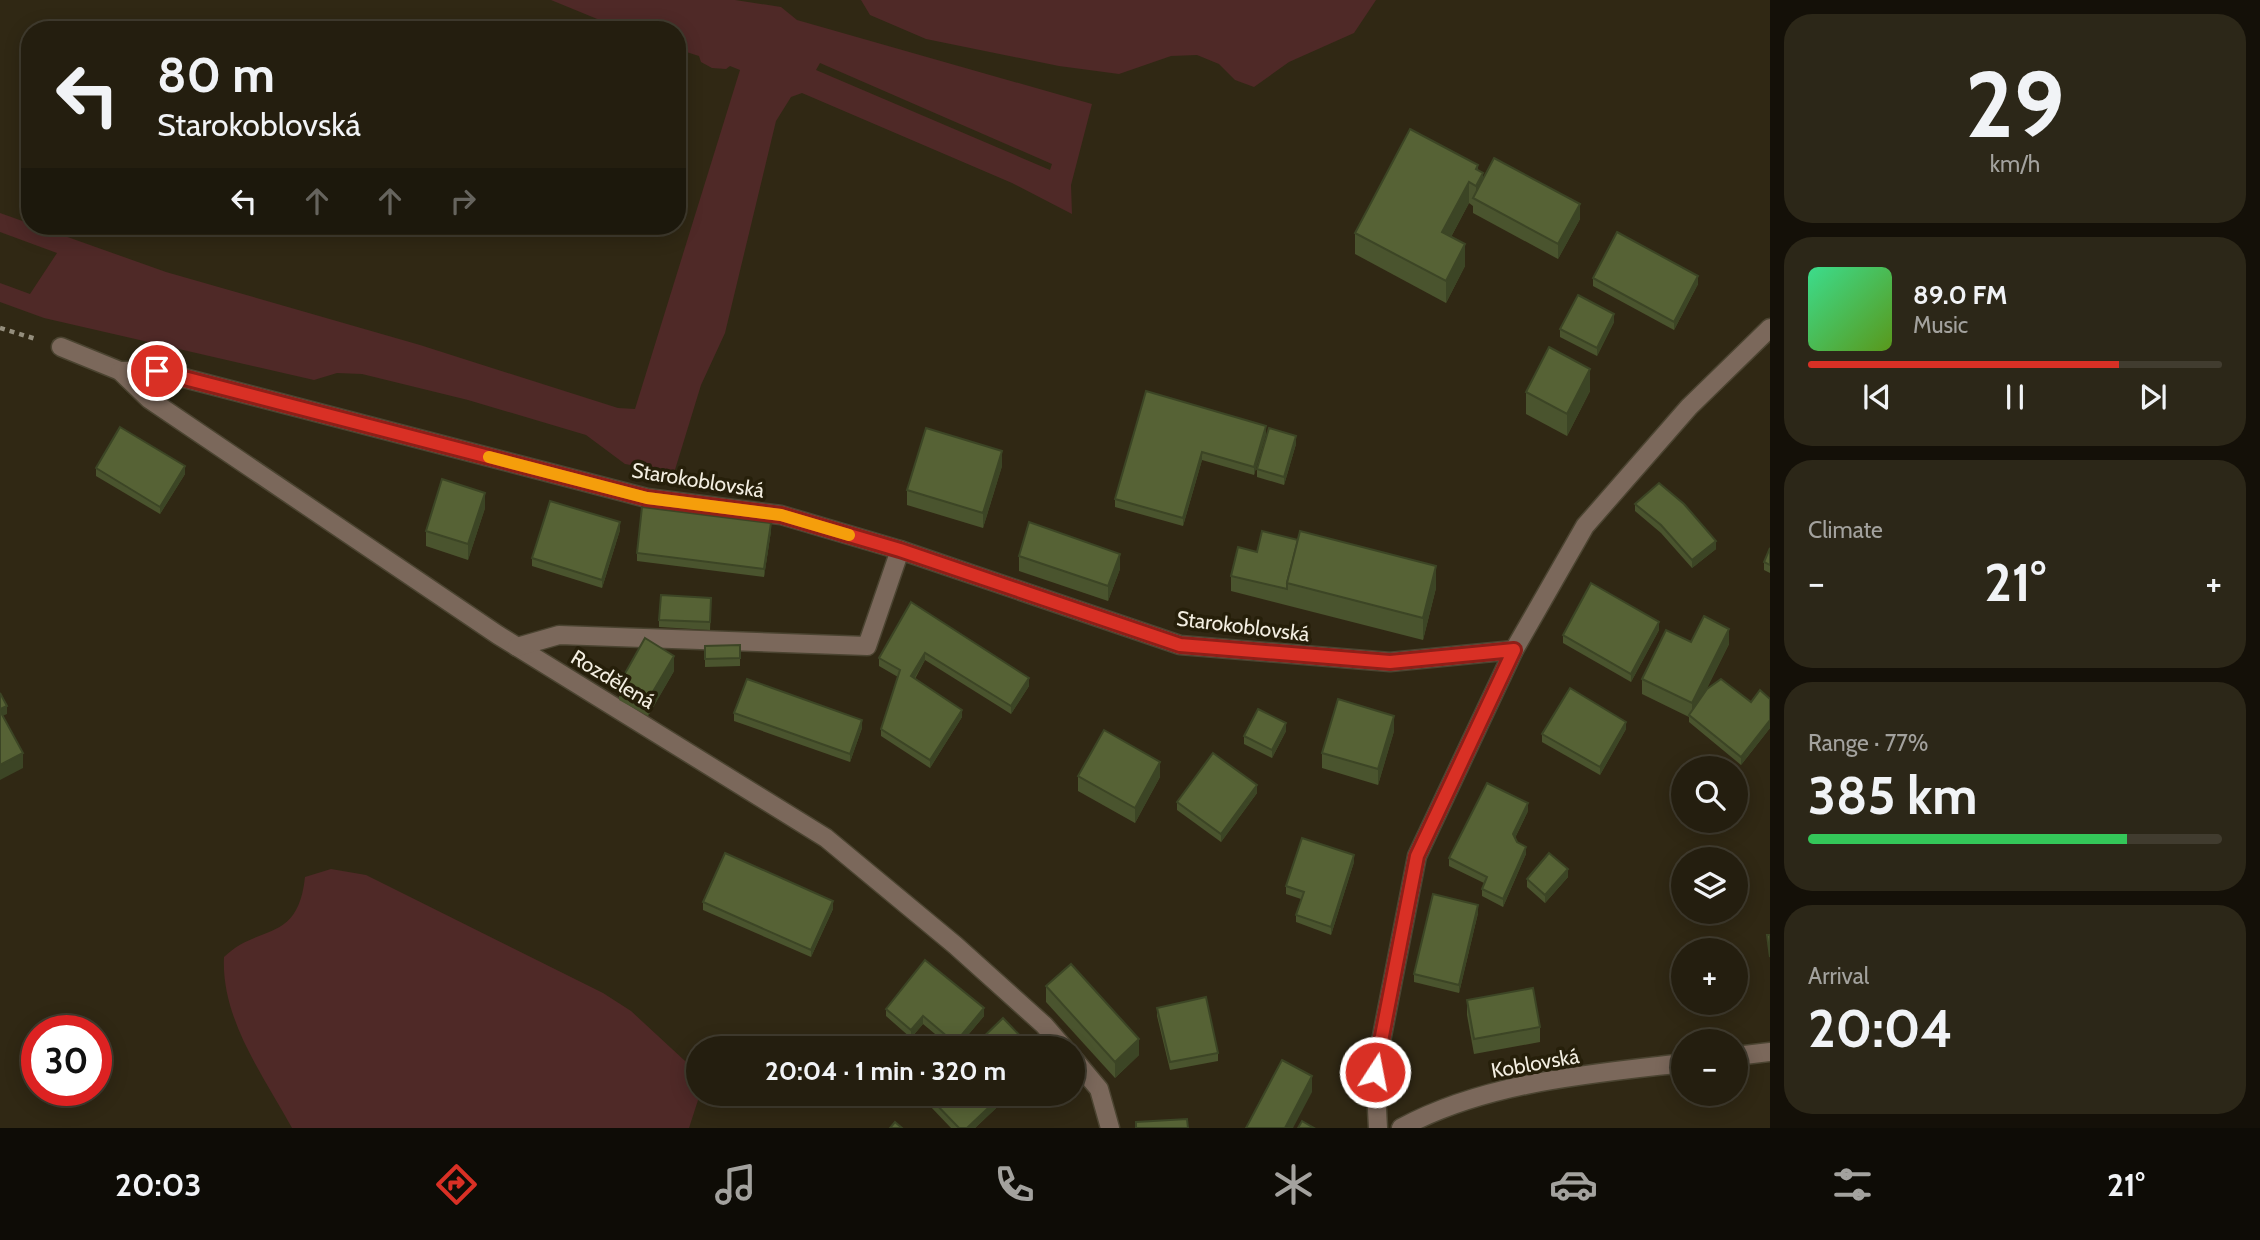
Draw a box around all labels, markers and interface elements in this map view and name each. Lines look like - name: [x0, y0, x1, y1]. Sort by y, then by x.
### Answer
- text: 80 m: [157, 45, 275, 104]
- icon: left: [42, 49, 133, 140]
- text: 29: [1965, 49, 2065, 160]
- text: Starokoblovská: [157, 105, 361, 144]
- text: km/h: [1990, 150, 2040, 178]
- icon: left: [225, 182, 263, 220]
- icon: ahead: [298, 182, 336, 220]
- icon: ahead: [371, 182, 409, 220]
- icon: right: [444, 182, 482, 220]
- text: 89.0 FM: [1913, 279, 2008, 311]
- text: Music: [1913, 311, 1968, 339]
- pin: [127, 341, 187, 401]
- icon: arrive: [138, 352, 176, 390]
- icon: previous: [1858, 378, 1896, 416]
- icon: pause: [1996, 378, 2034, 416]
- icon: next: [2134, 378, 2172, 416]
- street label: Starokoblovská: [630, 457, 766, 503]
- text: Climate: [1808, 516, 1883, 544]
- text: 21°: [1984, 551, 2046, 614]
- text: −: [1808, 559, 1825, 606]
- text: +: [2205, 559, 2222, 606]
- street label: Starokoblovská: [1175, 605, 1311, 647]
- street label: Rozdělená: [567, 644, 659, 714]
- text: Range · 77%: [1808, 729, 1929, 757]
- map controls: [1671, 756, 1748, 1106]
- button: search: [1671, 756, 1748, 833]
- text: 385 km: [1808, 764, 1977, 827]
- button: layers: [1671, 847, 1748, 924]
- button: +: [1671, 938, 1748, 1015]
- text: Arrival: [1808, 962, 1869, 990]
- text: 20:04: [1808, 997, 1953, 1060]
- speed limit sign: 30: [21, 1015, 112, 1106]
- button: −: [1671, 1029, 1748, 1106]
- position arrow: [1338, 1035, 1412, 1109]
- street label: Koblovská: [1489, 1043, 1581, 1083]
- text: 20:04 · 1 min · 320 m: [765, 1055, 1006, 1087]
- icon: directions: [432, 1160, 481, 1209]
- icon: music: [711, 1160, 760, 1209]
- icon: phone: [990, 1160, 1039, 1209]
- icon: climate: [1269, 1160, 1318, 1209]
- icon: car: [1549, 1160, 1598, 1209]
- icon: filters: [1828, 1160, 1877, 1209]
- text: 20:03: [115, 1165, 202, 1204]
- text: 21°: [2107, 1165, 2145, 1204]

